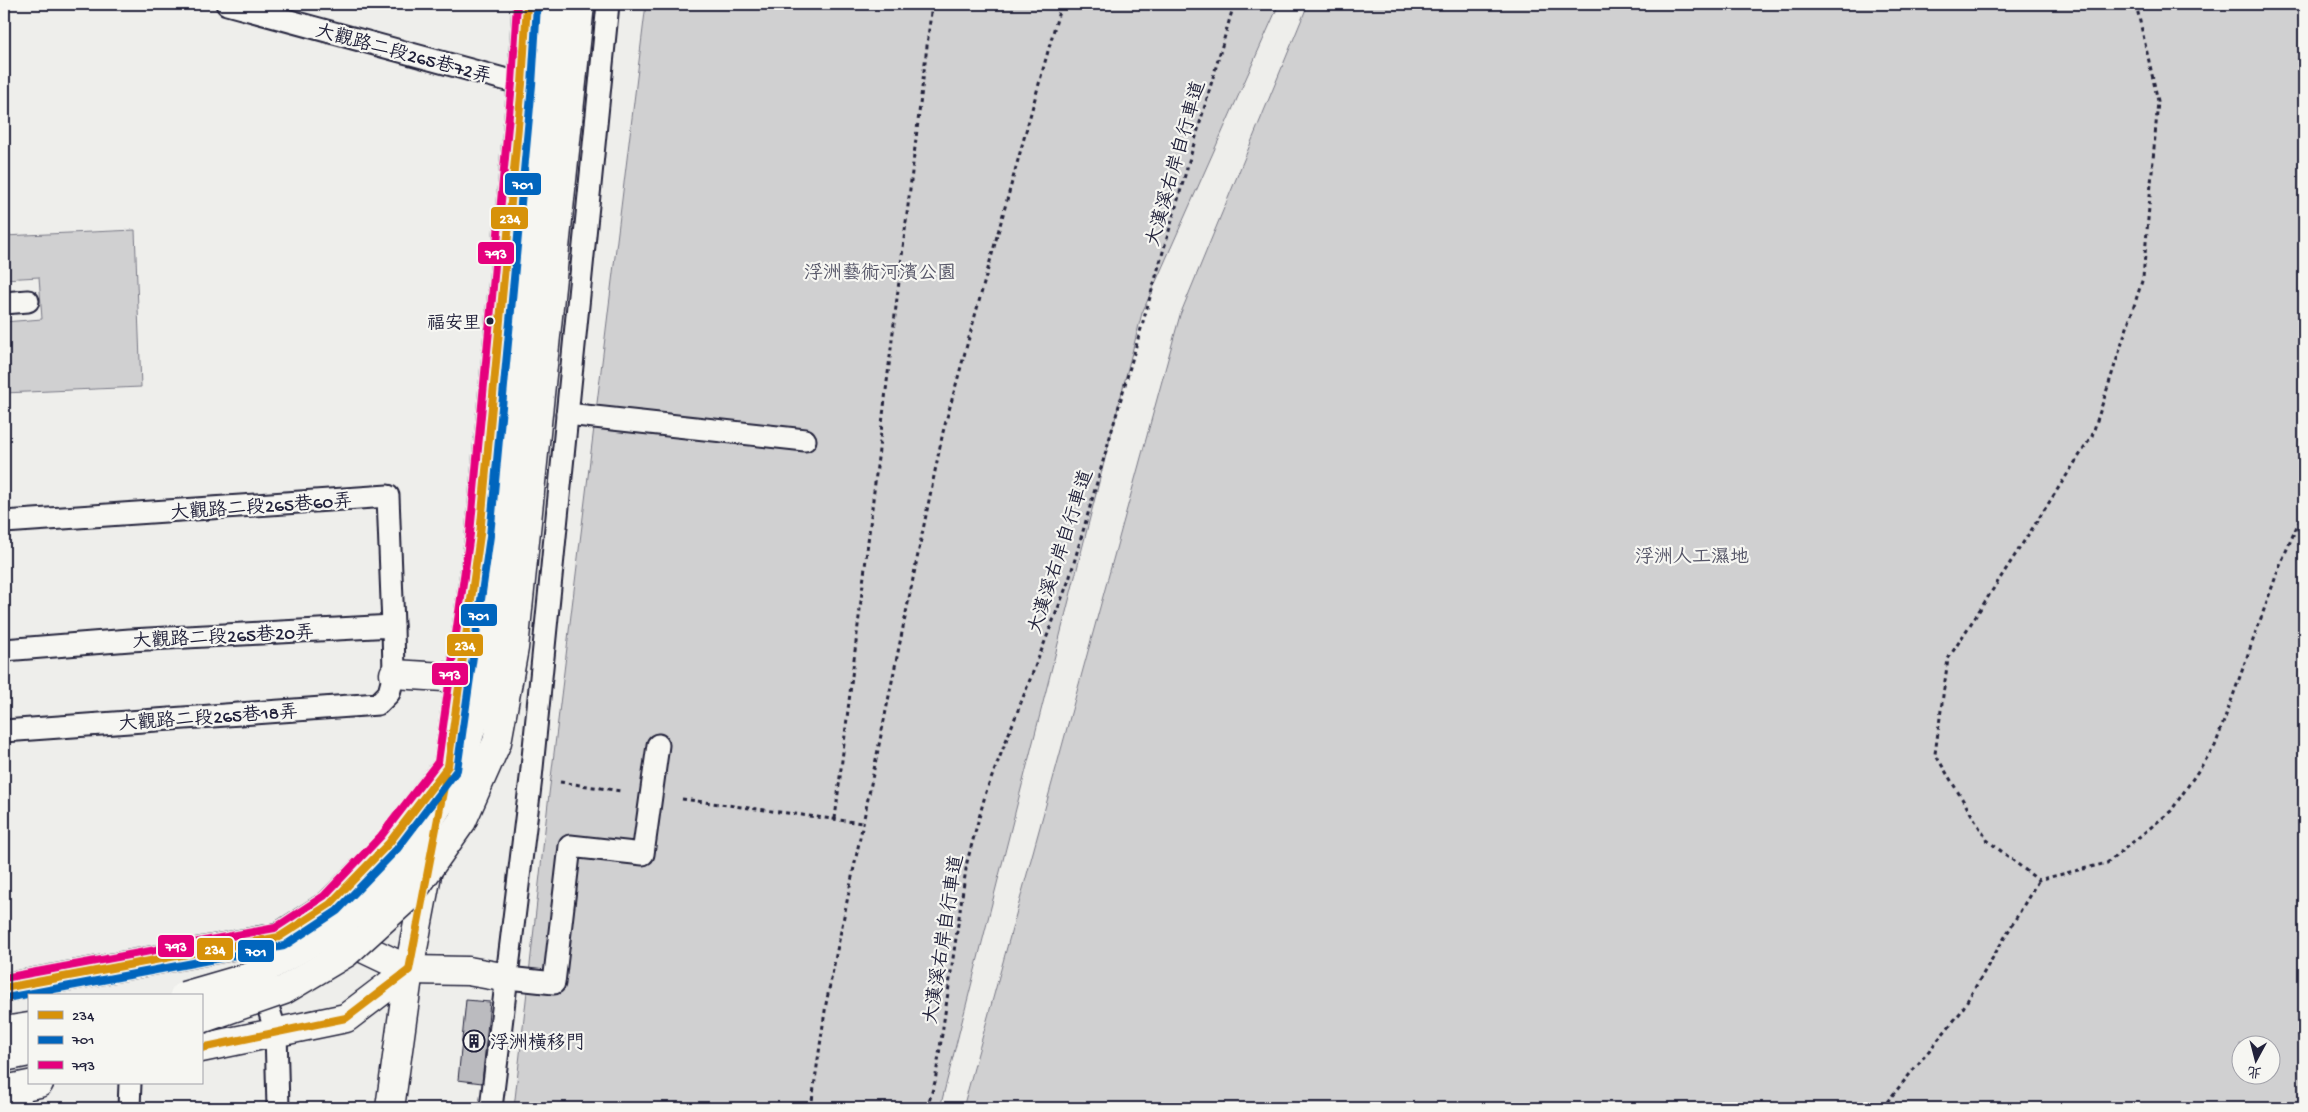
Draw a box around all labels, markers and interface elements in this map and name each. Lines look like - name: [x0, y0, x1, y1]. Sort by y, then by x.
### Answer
- street label: 大觀路二段265巷72弄: [313, 20, 494, 90]
- street label: 大漢溪右岸自行車道: [1142, 78, 1212, 249]
- line badge: 701: [504, 172, 542, 196]
- text: 701: [512, 178, 534, 195]
- line badge: 234: [490, 206, 529, 230]
- text: 234: [500, 212, 521, 229]
- line badge: 793: [477, 241, 515, 265]
- text: 793: [484, 247, 507, 264]
- park label: 浮洲藝術河濱公園: [804, 262, 956, 286]
- place label: 福安里: [427, 313, 481, 335]
- marker: 福安里: [485, 316, 495, 326]
- street label: 大漢溪右岸自行車道: [1024, 467, 1100, 637]
- street label: 大觀路二段265巷60弄: [169, 490, 353, 526]
- park label: 浮洲人工濕地: [1635, 546, 1749, 570]
- line badge: 701: [460, 603, 498, 627]
- text: 701: [468, 609, 490, 626]
- street label: 大觀路二段265巷20弄: [132, 621, 315, 655]
- line badge: 234: [446, 633, 484, 657]
- text: 234: [455, 639, 476, 656]
- line badge: 793: [431, 662, 469, 686]
- text: 793: [438, 668, 461, 685]
- street label: 大觀路二段265巷18弄: [118, 701, 299, 737]
- street label: 大漢溪右岸自行車道: [920, 853, 970, 1026]
- line badge: 793: [157, 934, 195, 958]
- line badge: 234: [196, 937, 234, 961]
- line badge: 701: [237, 939, 275, 963]
- text: 793: [164, 940, 187, 957]
- text: 234: [205, 943, 226, 960]
- text: 701: [245, 945, 267, 962]
- legend: [28, 994, 202, 1084]
- text: 234: [72, 1008, 94, 1026]
- building icon: 浮洲橫移門: [462, 1029, 486, 1053]
- text: 701: [71, 1032, 94, 1050]
- place label: 浮洲橫移門: [490, 1032, 585, 1056]
- north arrow: [2230, 1034, 2280, 1084]
- text: 793: [71, 1058, 95, 1076]
- text: 北: [2247, 1061, 2263, 1080]

